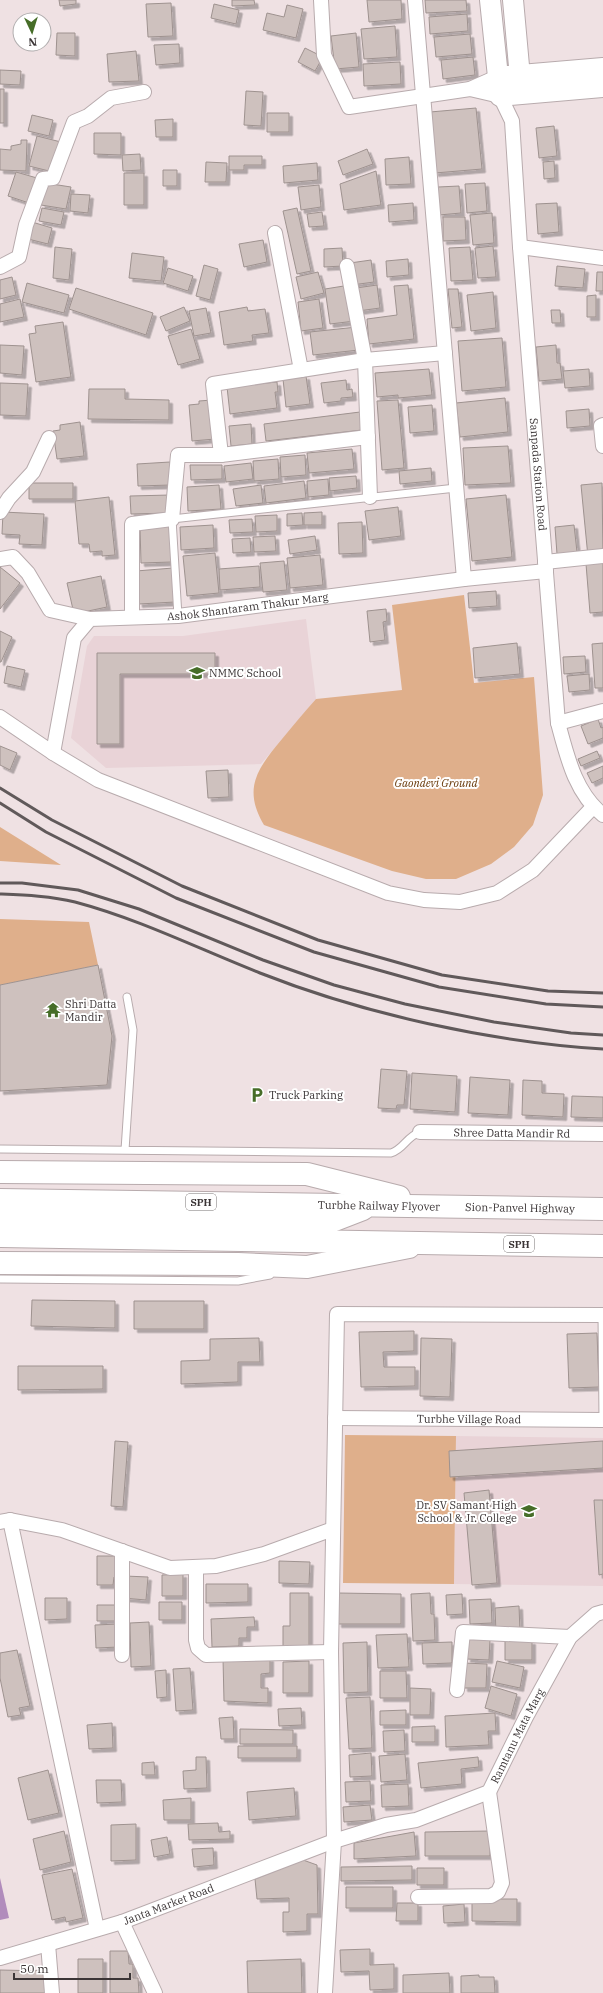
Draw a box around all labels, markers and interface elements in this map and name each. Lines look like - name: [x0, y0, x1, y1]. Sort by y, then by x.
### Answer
- north arrow: [12, 12, 52, 52]
- text: N: [28, 35, 38, 49]
- street label: Sanpada Station Road: [527, 417, 550, 532]
- street label: Ashok Shantaram Thakur Marg: [167, 590, 329, 623]
- school or university icon: NMMC School: [188, 664, 206, 682]
- place label: NMMC School: [209, 666, 281, 680]
- park label: Gaondevi Ground: [395, 776, 478, 790]
- place label: Shri Datta Mandir: [65, 997, 117, 1024]
- temple icon: Shri Datta Mandir: [44, 1001, 62, 1019]
- parking icon: Truck Parking: [248, 1086, 266, 1104]
- place label: Truck Parking: [269, 1088, 343, 1102]
- street label: Shree Datta Mandir Rd: [454, 1125, 571, 1141]
- road number: SPH: [186, 1194, 216, 1210]
- street label: Turbhe Railway Flyover: [318, 1198, 440, 1214]
- street label: Sion-Panvel Highway: [465, 1200, 575, 1216]
- road number: SPH: [504, 1236, 534, 1252]
- street label: Turbhe Village Road: [417, 1412, 522, 1426]
- place label: Dr. SV Samant High School & Jr. College: [416, 1498, 517, 1525]
- school or university icon: Dr. SV Samant High School & Jr. College: [520, 1502, 538, 1520]
- street label: Ramtanu Mata Marg: [487, 1686, 547, 1786]
- street label: Janta Market Road: [121, 1880, 216, 1928]
- scale bar: [14, 1955, 130, 1981]
- text: 50 m: [20, 1961, 49, 1976]

